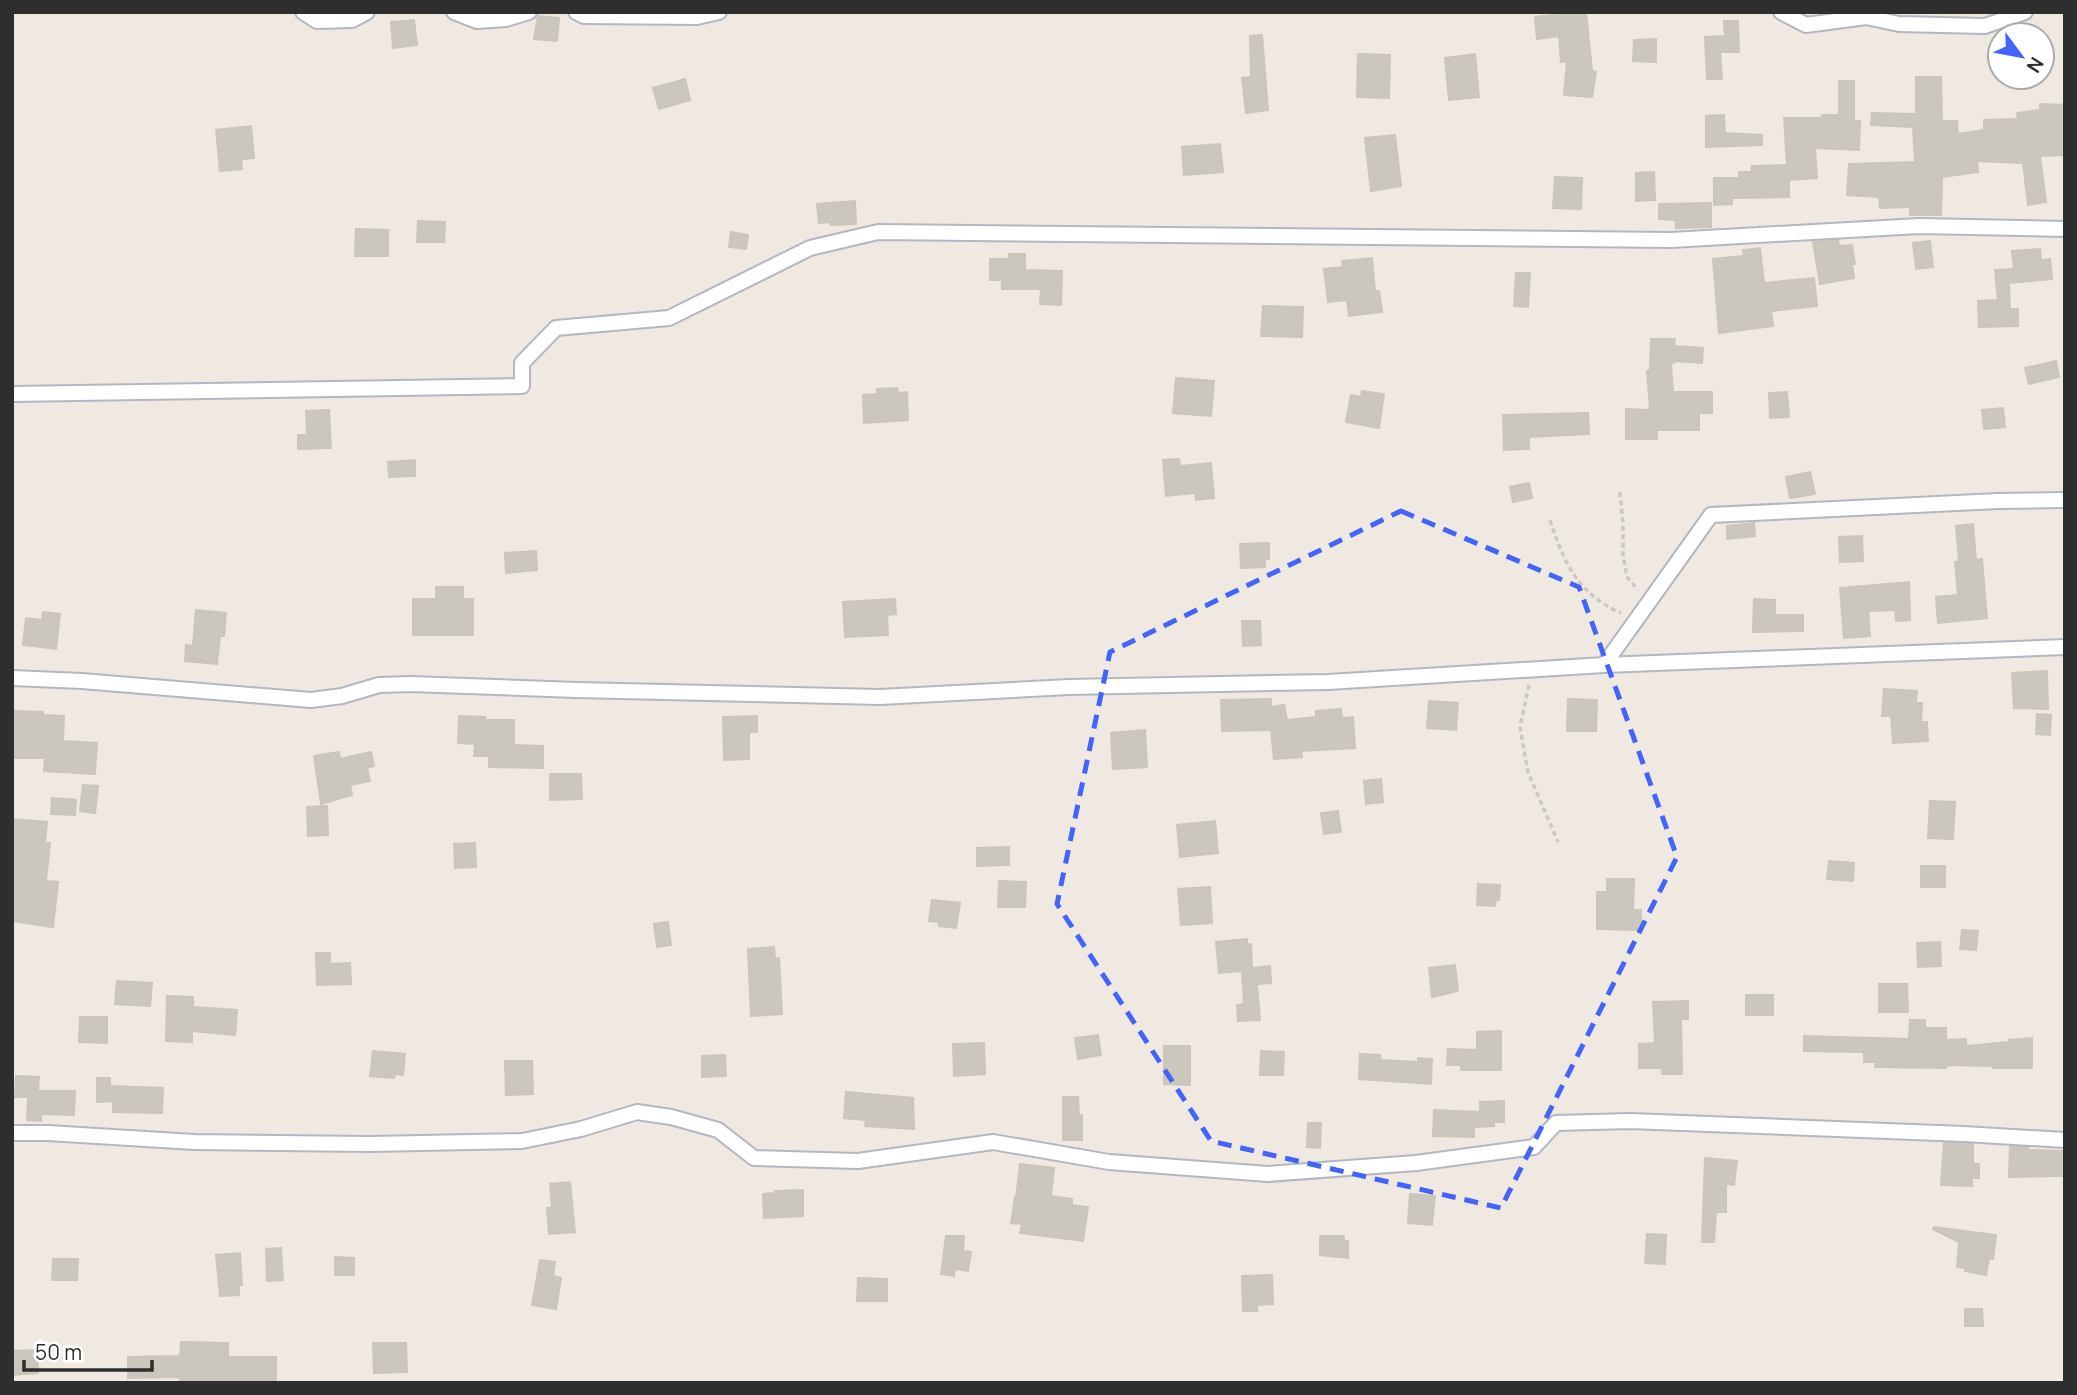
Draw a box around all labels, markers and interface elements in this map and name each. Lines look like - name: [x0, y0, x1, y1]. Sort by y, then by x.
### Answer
- north arrow: [1986, 21, 2056, 91]
- text: N: [2021, 52, 2050, 78]
- scale bar: [24, 1328, 152, 1372]
- text: 50 m: [35, 1338, 82, 1366]

